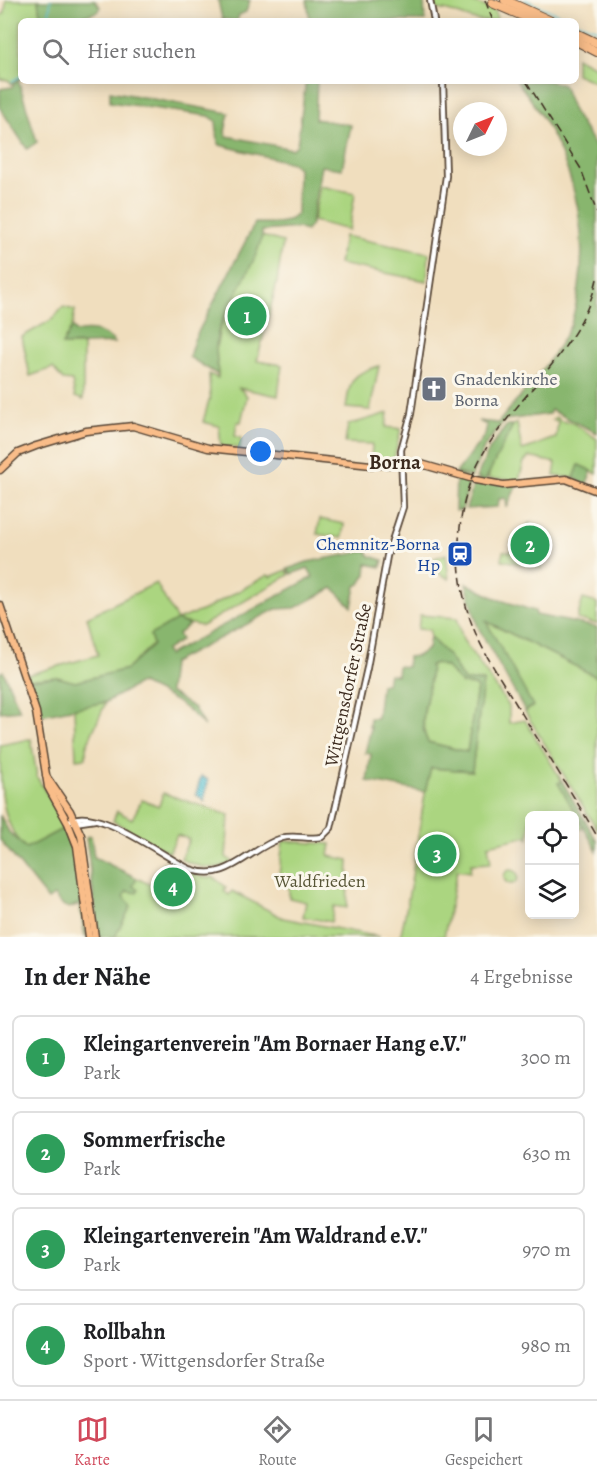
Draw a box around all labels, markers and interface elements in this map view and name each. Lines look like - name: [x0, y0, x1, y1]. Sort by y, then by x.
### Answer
- search box: [18, 18, 579, 84]
- icon: search: [39, 35, 72, 68]
- text: Hier suchen: [87, 36, 196, 66]
- north arrow: [453, 102, 507, 156]
- pin: 1: [228, 294, 266, 338]
- place label: Gnadenkirche Borna: [454, 367, 558, 412]
- church icon: Gnadenkirche Borna: [419, 374, 449, 404]
- your location: [246, 437, 275, 466]
- district label: Borna: [369, 449, 421, 476]
- pin: 2: [510, 522, 550, 568]
- place label: Chemnitz-Borna Hp: [316, 532, 441, 577]
- station icon: Chemnitz-Borna Hp: [445, 539, 475, 569]
- street label: Wittgensdorfer Straße: [319, 601, 377, 770]
- map controls: [525, 811, 579, 919]
- button: locate: [525, 811, 579, 865]
- pin: 3: [418, 832, 456, 876]
- pin: 4: [154, 864, 192, 910]
- button: layers: [525, 865, 579, 919]
- park label: Waldfrieden: [273, 869, 366, 893]
- text: In der Nähe: [24, 959, 151, 994]
- text: 4 Ergebnisse: [470, 963, 573, 990]
- text: Kleingartenverein "Am Bornaer Hang e.V.": [83, 1029, 467, 1059]
- text: 1: [42, 1044, 49, 1071]
- text: 300 m: [521, 1044, 571, 1071]
- text: Park: [83, 1059, 121, 1086]
- text: Sommerfrische: [83, 1125, 225, 1155]
- text: 2: [41, 1140, 50, 1167]
- text: 630 m: [522, 1140, 571, 1167]
- text: Park: [83, 1155, 121, 1182]
- text: Kleingartenverein "Am Waldrand e.V.": [83, 1221, 428, 1251]
- text: 3: [41, 1236, 50, 1263]
- text: 970 m: [522, 1236, 571, 1263]
- text: Park: [83, 1251, 121, 1278]
- text: Rollbahn: [83, 1317, 166, 1347]
- text: 4: [41, 1332, 50, 1359]
- text: 980 m: [521, 1332, 571, 1359]
- text: Sport · Wittgensdorfer Straße: [83, 1347, 325, 1374]
- tab: Karte: [74, 1413, 110, 1471]
- tab: Route: [258, 1413, 297, 1471]
- tab: Gespeichert: [445, 1413, 523, 1471]

